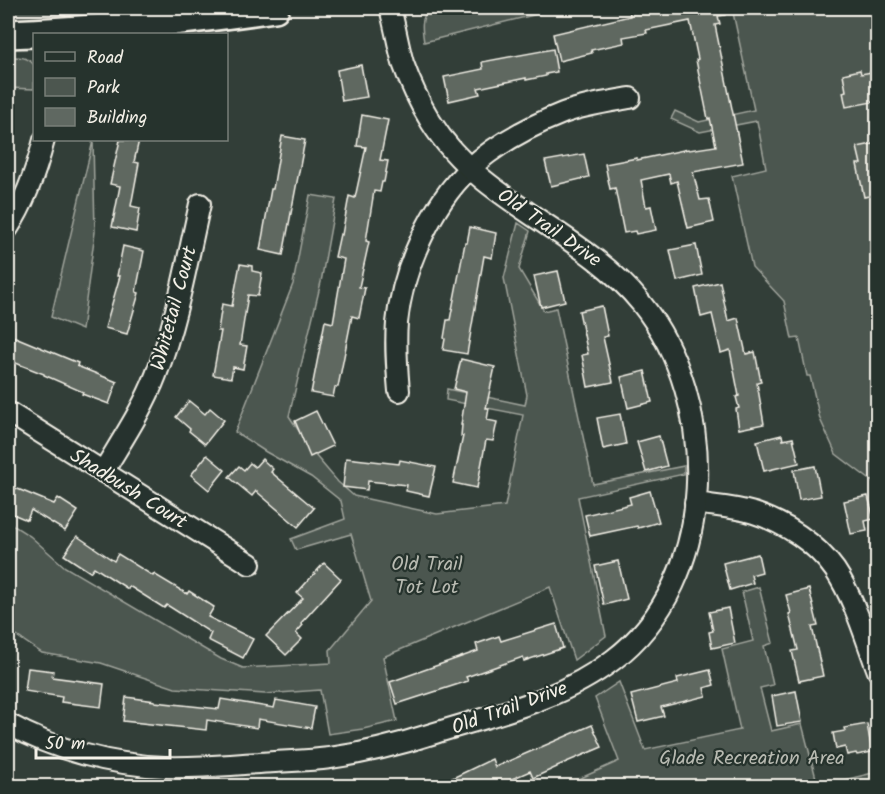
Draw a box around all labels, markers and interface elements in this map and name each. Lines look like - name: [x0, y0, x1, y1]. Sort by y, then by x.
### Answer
- legend: [33, 33, 228, 141]
- text: Road: [87, 44, 124, 73]
- text: Park: [87, 74, 120, 103]
- text: Building: [87, 104, 147, 133]
- street label: Old Trail Drive: [490, 181, 608, 277]
- street label: Whitetail Court: [143, 242, 207, 374]
- street label: Shadbush Court: [63, 441, 193, 539]
- park label: Old Trail Tot Lot: [391, 549, 463, 604]
- street label: Old Trail Drive: [447, 673, 572, 745]
- scale bar: [36, 722, 170, 760]
- text: 50 m: [45, 730, 85, 759]
- park label: Glade Recreation Area: [659, 743, 845, 775]

